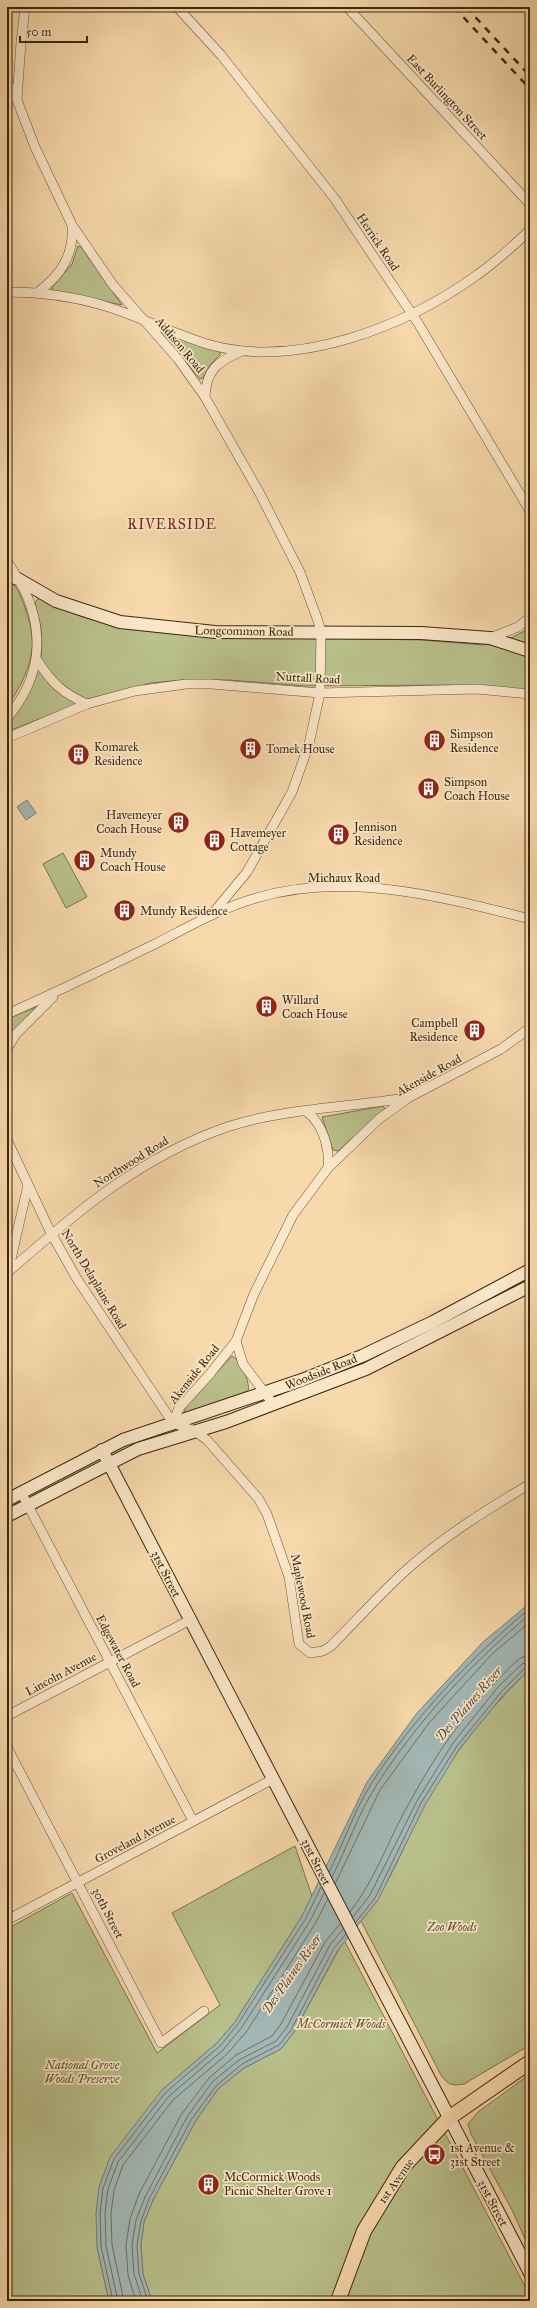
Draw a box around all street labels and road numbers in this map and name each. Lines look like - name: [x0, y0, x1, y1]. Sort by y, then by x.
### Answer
- street label: East Burlington Street: [403, 51, 491, 144]
- street label: Herrick Road: [354, 211, 402, 273]
- street label: Addison Road: [152, 313, 207, 376]
- street label: Longcommon Road: [194, 623, 294, 640]
- street label: Nuttall Road: [275, 669, 341, 687]
- street label: Michaux Road: [308, 871, 380, 885]
- street label: Akenside Road: [393, 1051, 464, 1099]
- street label: Northwood Road: [91, 1133, 171, 1191]
- street label: North Delaplaine Road: [59, 1227, 129, 1331]
- street label: Akenside Road: [165, 1342, 222, 1407]
- street label: Woodside Road: [283, 1351, 359, 1393]
- street label: 31st Street: [148, 1548, 184, 1600]
- street label: Maplewood Road: [288, 1553, 318, 1639]
- street label: Edgewater Road: [92, 1612, 143, 1690]
- street label: Lincoln Avenue: [23, 1649, 99, 1699]
- street label: Groveland Avenue: [92, 1812, 178, 1866]
- street label: 31st Street: [298, 1836, 334, 1888]
- street label: 30th Street: [89, 1885, 127, 1941]
- street label: 1st Avenue: [375, 2156, 417, 2206]
- street label: 31st Street: [475, 2177, 511, 2229]

